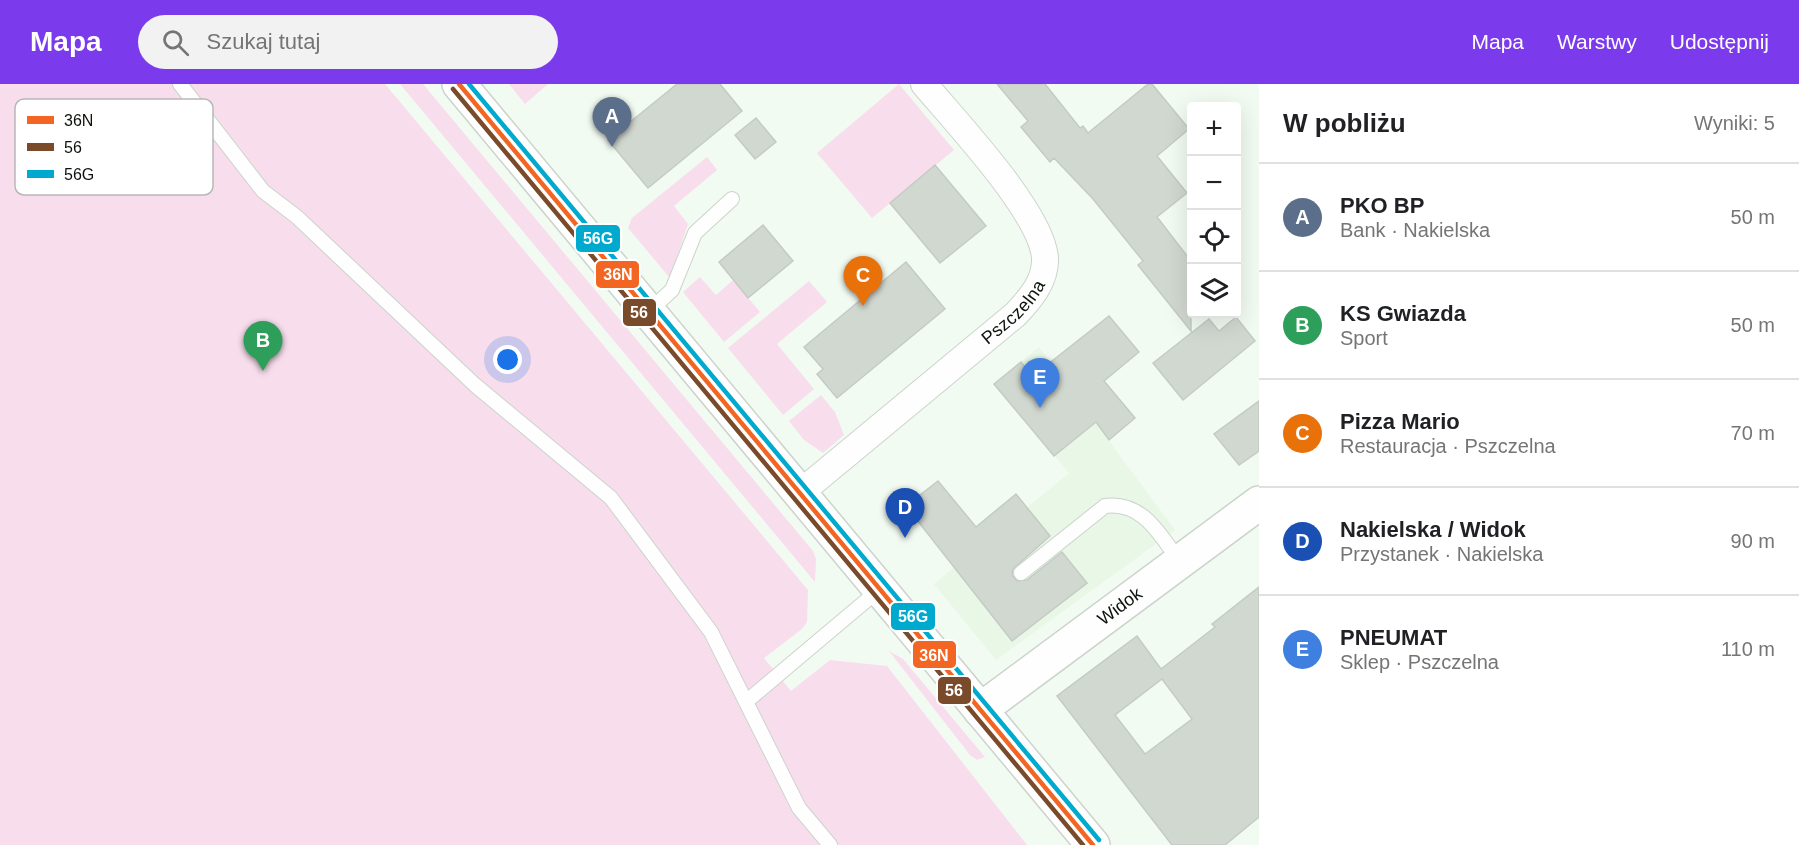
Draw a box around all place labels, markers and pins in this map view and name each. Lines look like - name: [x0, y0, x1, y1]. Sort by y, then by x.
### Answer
- pin: A: [592, 98, 632, 147]
- pin: C: [844, 256, 882, 306]
- pin: B: [244, 322, 282, 371]
- pin: E: [1020, 358, 1060, 408]
- pin: D: [886, 488, 924, 538]

